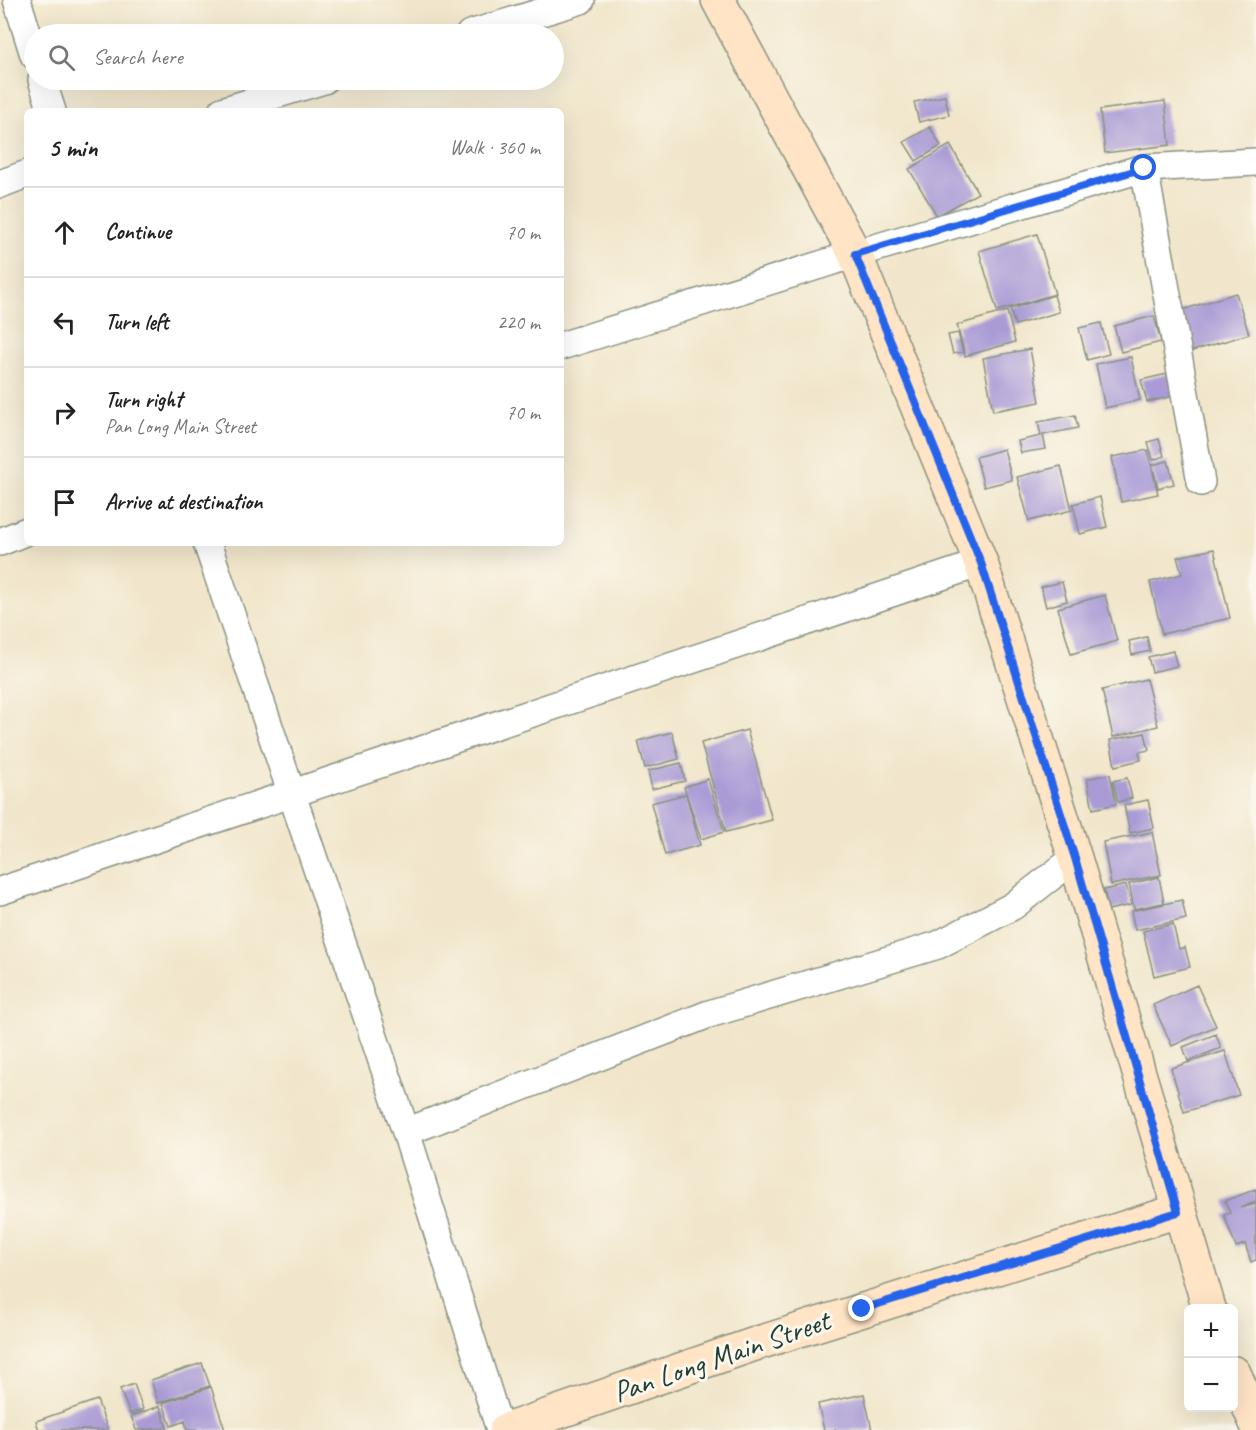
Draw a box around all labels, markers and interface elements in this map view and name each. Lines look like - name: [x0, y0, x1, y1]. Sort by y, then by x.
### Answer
- search box: [24, 24, 564, 90]
- icon: search: [45, 41, 78, 74]
- text: Search here: [93, 43, 183, 71]
- text: 5 min: [48, 131, 97, 164]
- text: Walk · 360 m: [450, 135, 540, 160]
- route start: [1130, 154, 1156, 180]
- icon: ahead: [48, 216, 81, 249]
- text: Continue: [105, 218, 171, 246]
- text: 70 m: [506, 220, 540, 245]
- icon: left: [48, 306, 81, 339]
- text: Turn left: [105, 308, 169, 336]
- text: 220 m: [497, 310, 540, 335]
- text: Turn right: [105, 386, 182, 414]
- icon: right: [48, 396, 81, 429]
- text: 70 m: [506, 400, 540, 425]
- text: Pan Long Main Street: [105, 414, 256, 439]
- icon: arrive: [48, 486, 81, 519]
- text: Arrive at destination: [105, 488, 262, 516]
- route end: [848, 1295, 874, 1321]
- street label: Pan Long Main Street: [608, 1300, 837, 1411]
- map controls: [1184, 1304, 1238, 1412]
- button: +: [1184, 1304, 1238, 1358]
- button: −: [1184, 1358, 1238, 1412]

